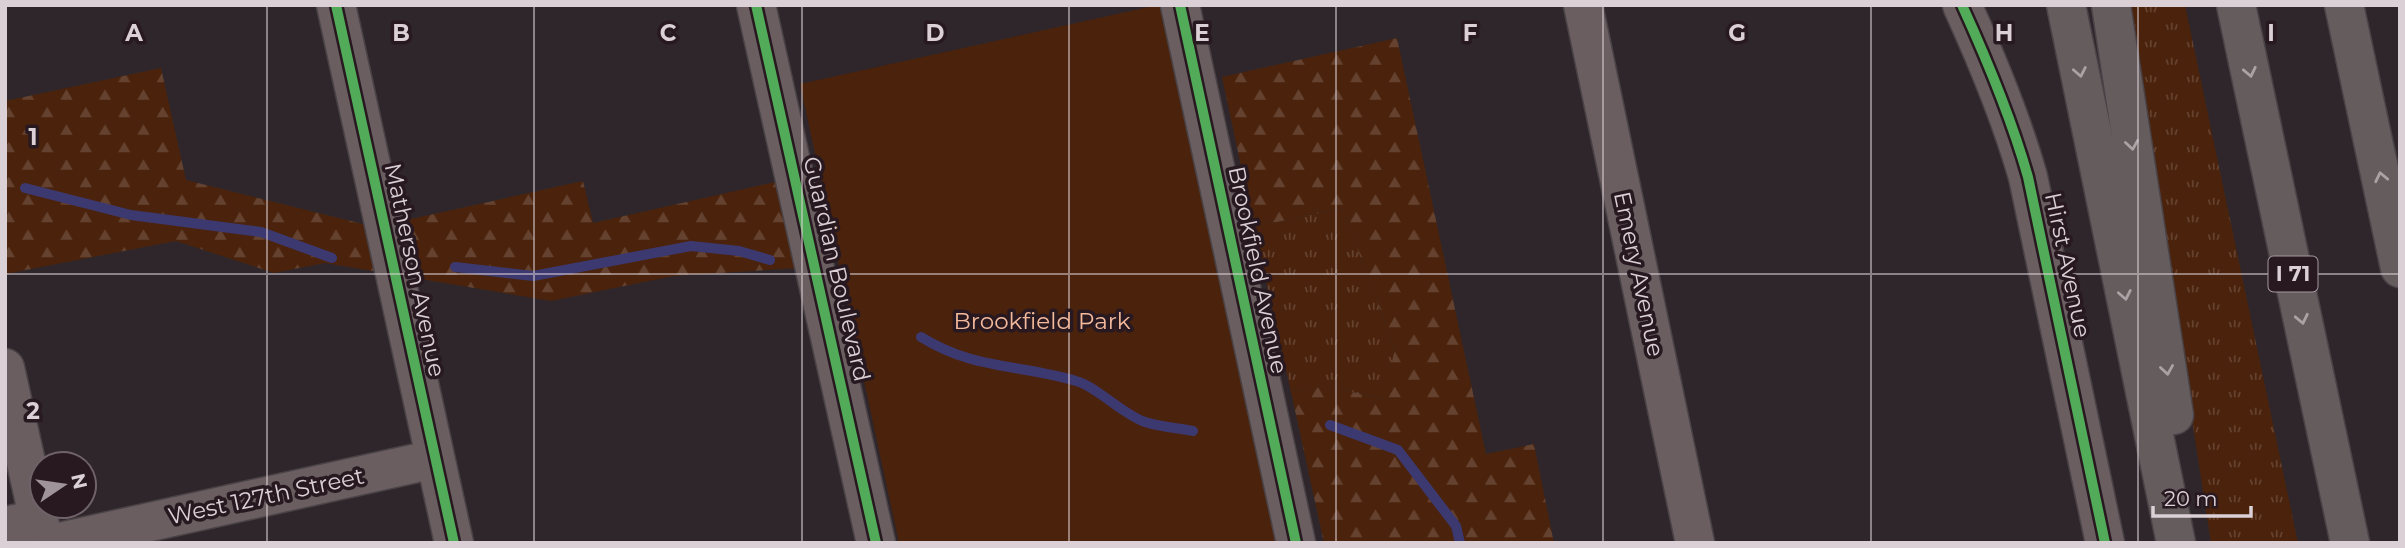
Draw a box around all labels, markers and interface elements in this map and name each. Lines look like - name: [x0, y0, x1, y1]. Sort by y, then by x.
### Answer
- text: A: [124, 19, 143, 47]
- text: B: [392, 19, 410, 47]
- text: C: [660, 19, 677, 47]
- text: D: [926, 19, 945, 47]
- text: E: [1194, 19, 1210, 47]
- text: F: [1463, 19, 1478, 47]
- text: G: [1728, 19, 1746, 47]
- text: H: [1995, 19, 2013, 47]
- text: I: [2267, 19, 2275, 47]
- one-way arrow: [2071, 66, 2086, 78]
- one-way arrow: [2242, 66, 2256, 78]
- text: 1: [28, 123, 38, 151]
- one-way arrow: [2124, 140, 2139, 151]
- street label: Guardian Boulevard: [798, 154, 876, 384]
- street label: Matherson Avenue: [379, 161, 451, 379]
- street label: Brookfield Avenue: [1222, 164, 1294, 376]
- one-way arrow: [2374, 171, 2389, 183]
- street label: Emery Avenue: [1608, 189, 1670, 359]
- street label: Hirst Avenue: [2039, 190, 2097, 340]
- road number: I 71: [2268, 256, 2318, 292]
- one-way arrow: [2116, 289, 2131, 301]
- park label: Brookfield Park: [953, 307, 1131, 335]
- one-way arrow: [2294, 312, 2309, 324]
- one-way arrow: [2159, 364, 2174, 376]
- text: 2: [26, 397, 40, 425]
- north arrow: [28, 450, 98, 520]
- street label: West 127th Street: [165, 462, 367, 530]
- text: N: [66, 471, 92, 491]
- scale bar: [2153, 475, 2251, 518]
- text: 20 m: [2164, 486, 2218, 511]

